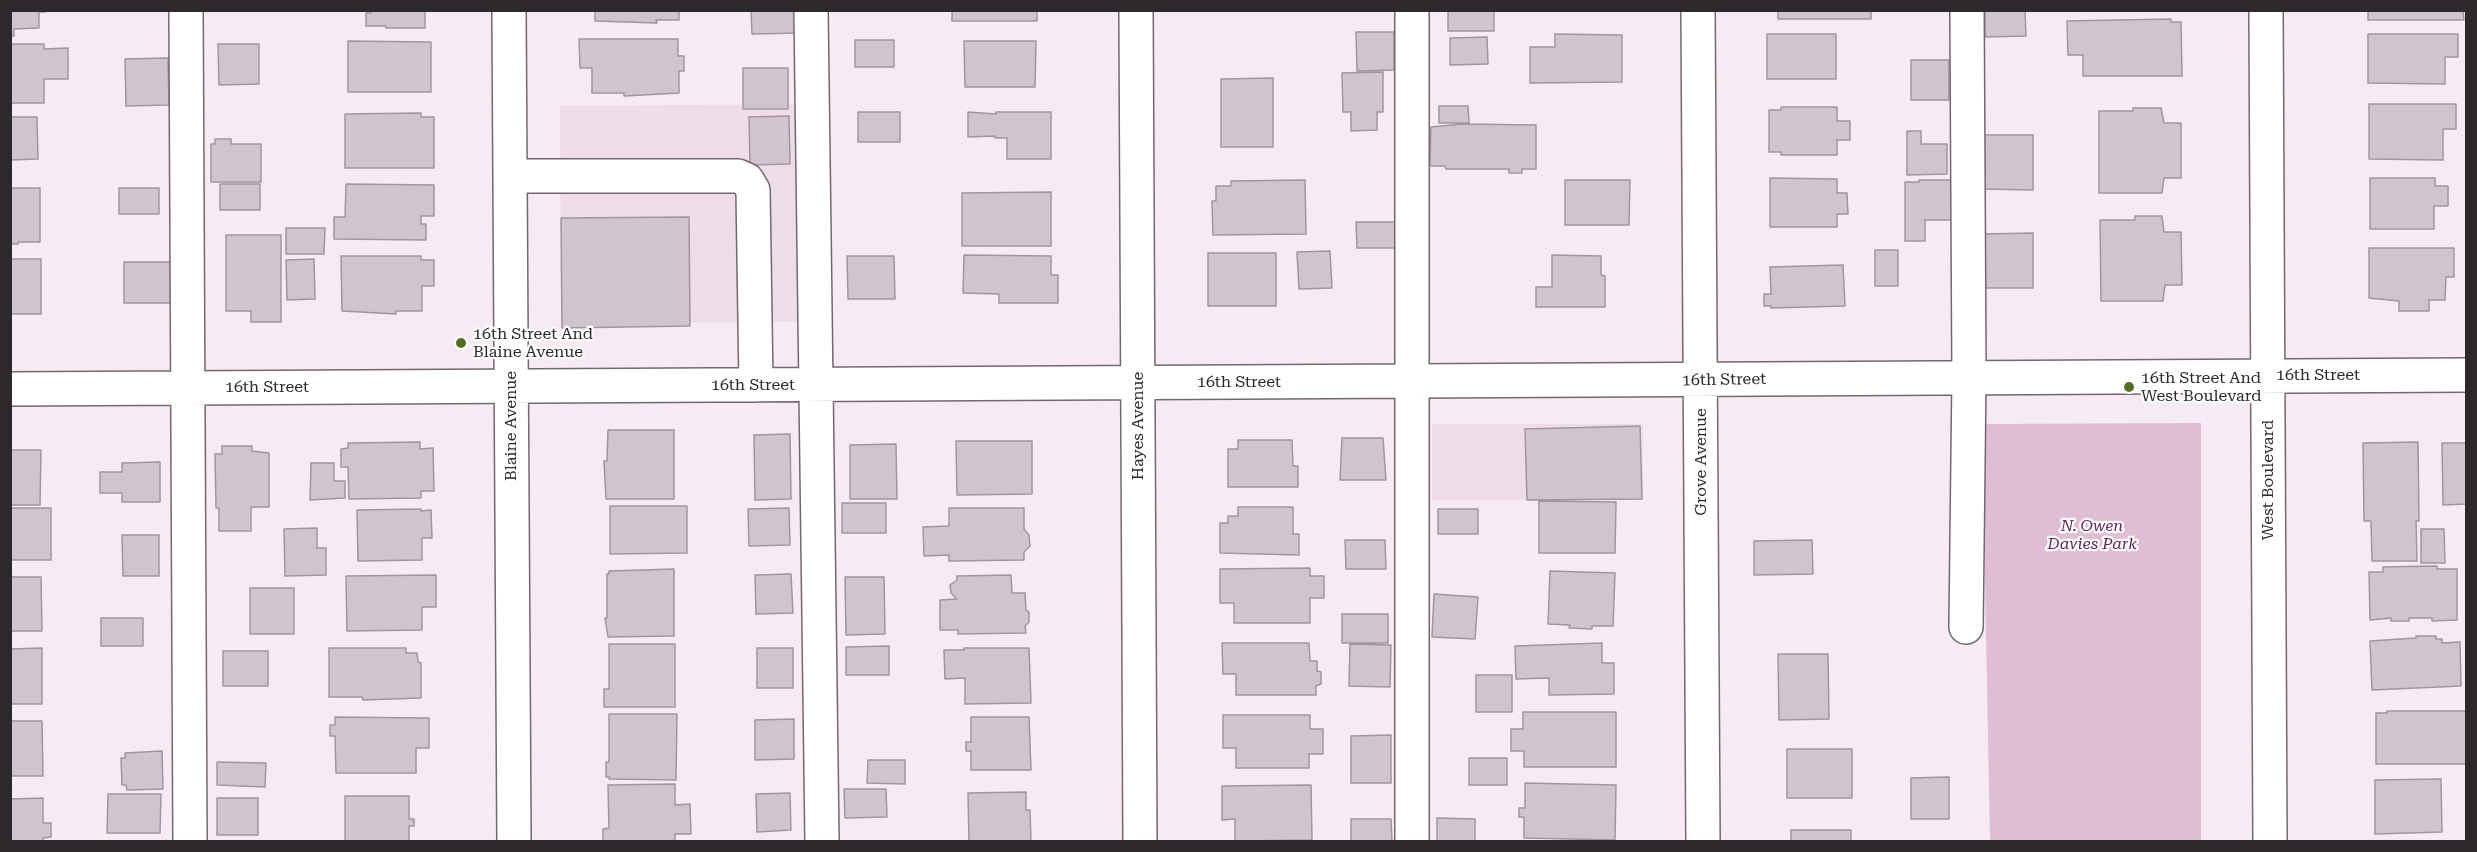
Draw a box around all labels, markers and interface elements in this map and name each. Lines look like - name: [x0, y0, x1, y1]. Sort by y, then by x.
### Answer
- place label: 16th Street And Blaine Avenue: [473, 324, 593, 362]
- marker: 16th Street And Blaine Avenue: [454, 336, 468, 350]
- street label: 16th Street: [2276, 365, 2360, 385]
- place label: 16th Street And West Boulevard: [2141, 368, 2261, 406]
- street label: 16th Street: [1682, 370, 1766, 390]
- street label: Blaine Avenue: [501, 371, 521, 481]
- street label: Hayes Avenue: [1128, 372, 1148, 480]
- street label: 16th Street: [1197, 372, 1281, 392]
- street label: 16th Street: [711, 375, 795, 395]
- street label: 16th Street: [225, 377, 309, 397]
- marker: 16th Street And West Boulevard: [2122, 380, 2136, 394]
- street label: Grove Avenue: [1691, 408, 1711, 516]
- street label: West Boulevard: [2258, 420, 2278, 540]
- park label: N. Owen Davies Park: [2047, 516, 2137, 554]

